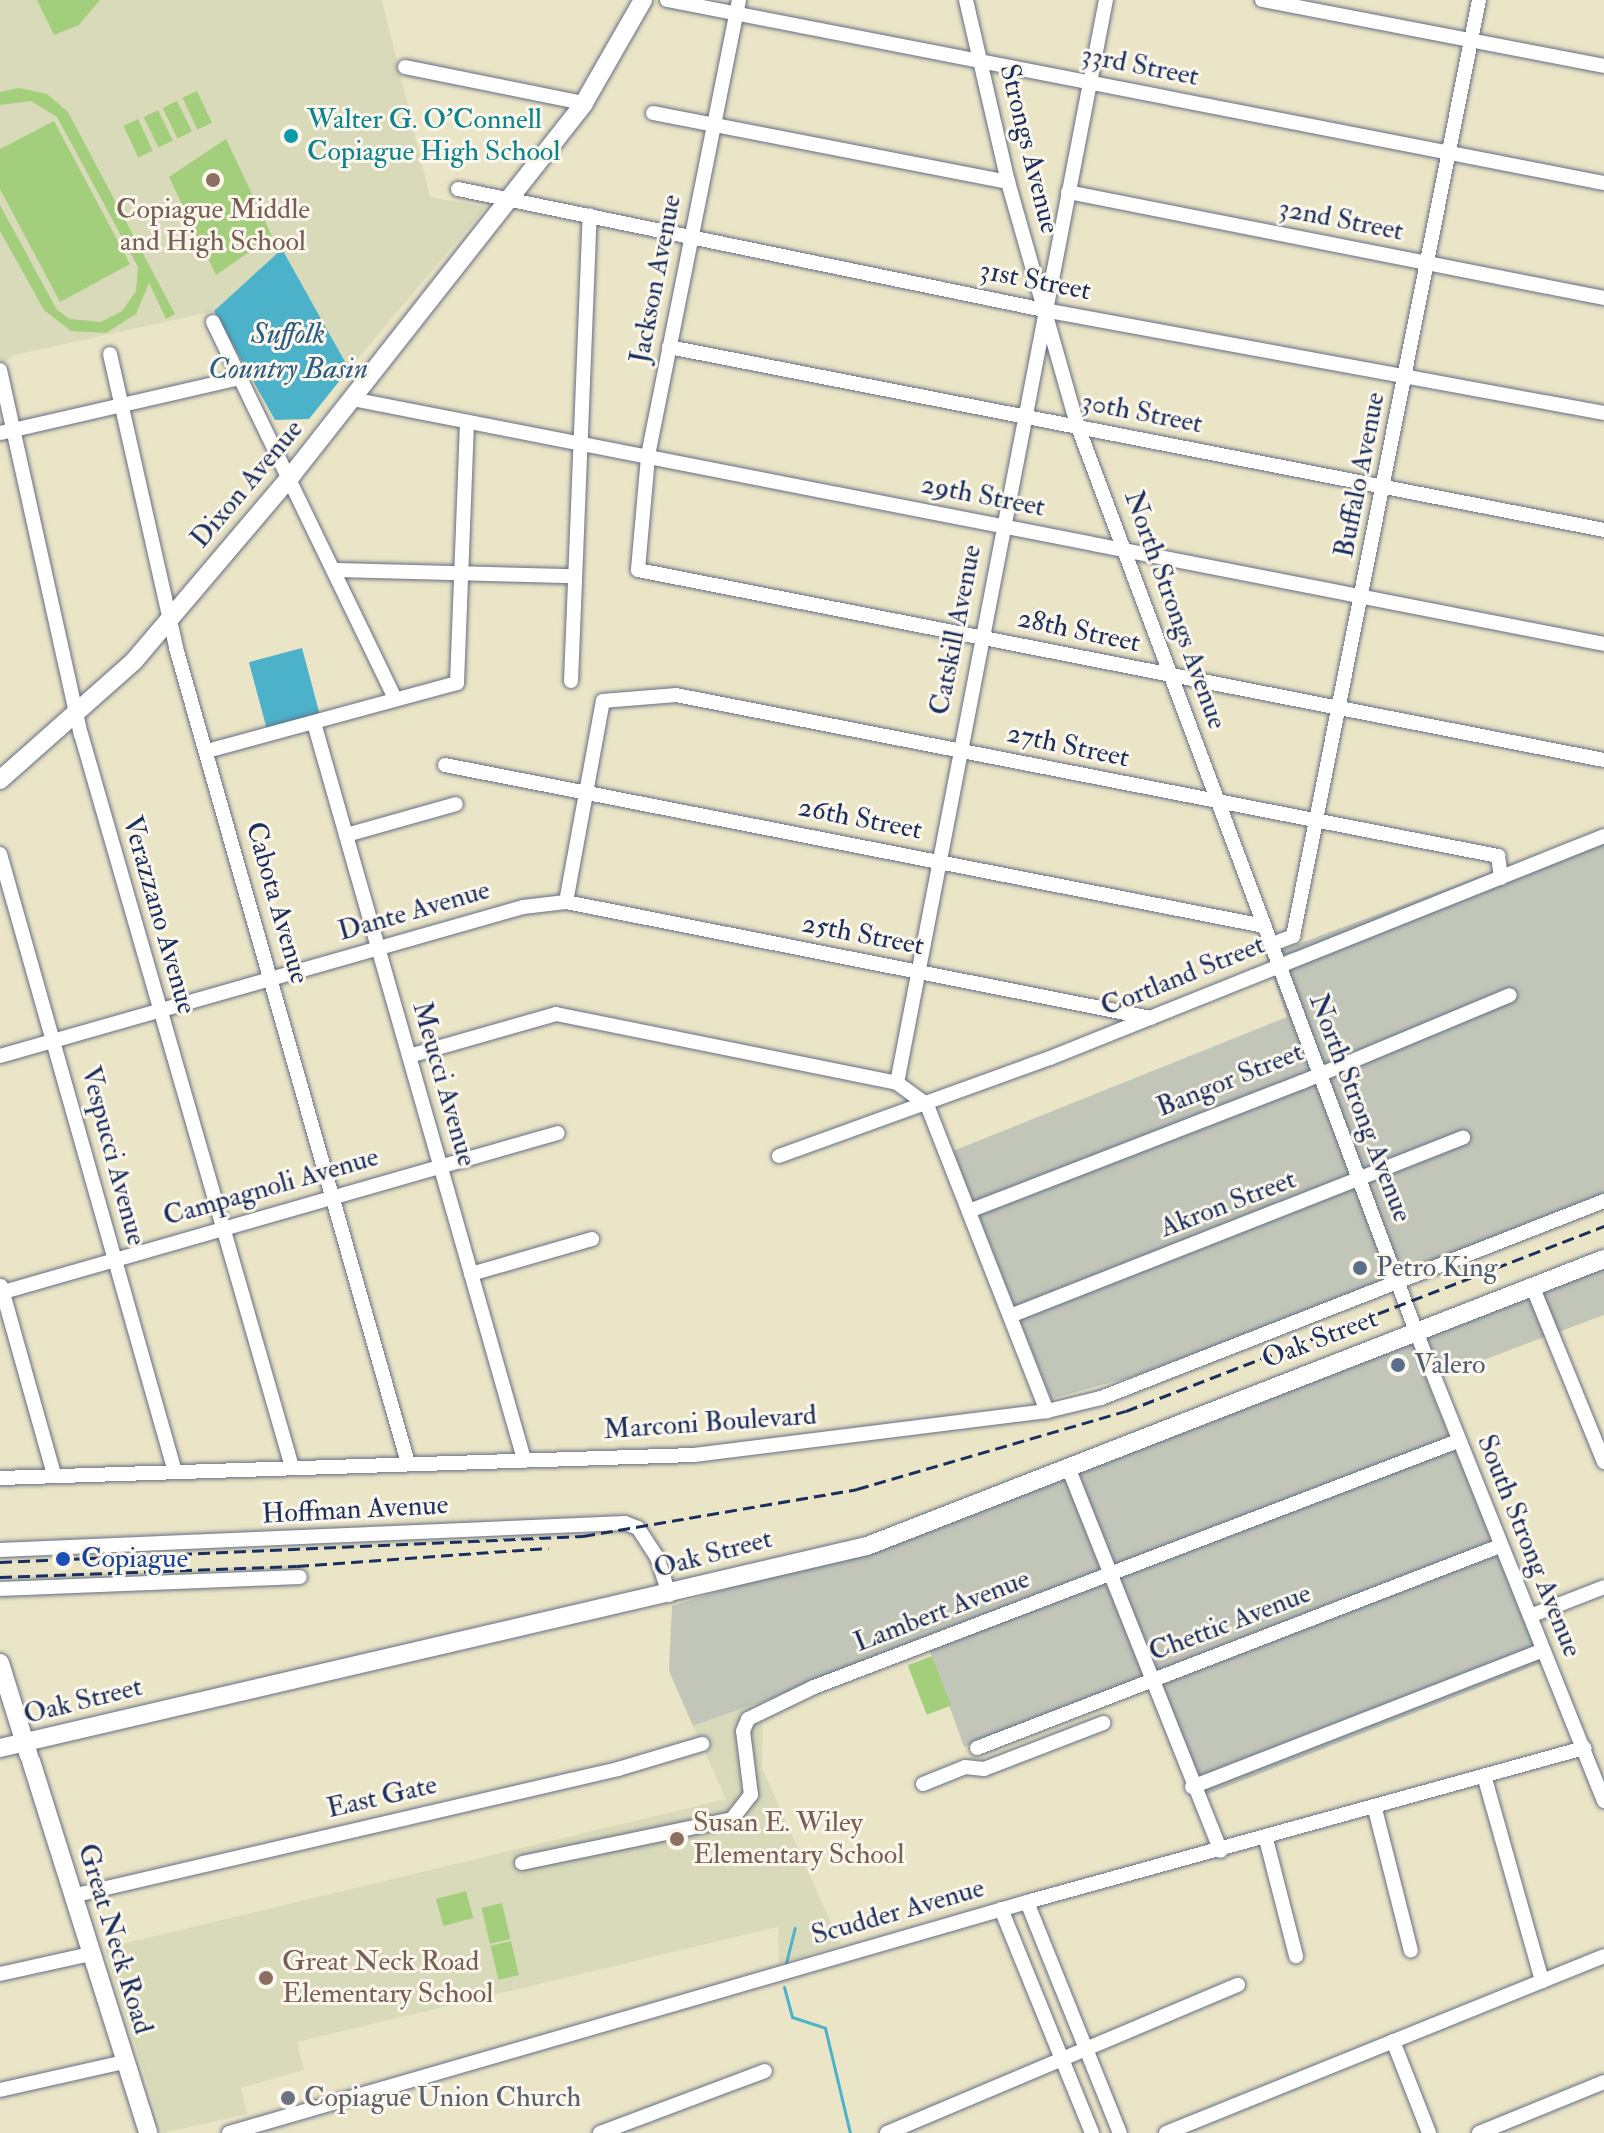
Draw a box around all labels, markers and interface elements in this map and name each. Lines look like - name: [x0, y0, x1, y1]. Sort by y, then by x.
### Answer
- street label: 33rd Street: [1078, 38, 1202, 94]
- street label: Strongs Avenue: [992, 61, 1066, 237]
- place label: Walter G. O'Connell Copiague High School: [307, 103, 560, 169]
- marker: Walter G. O'Connell Copiague High School: [282, 127, 300, 145]
- marker: Copiague Middle and High School: [204, 171, 222, 189]
- street label: 32nd Street: [1276, 191, 1406, 249]
- street label: Jackson Avenue: [623, 192, 689, 366]
- place label: Copiague Middle and High School: [116, 193, 310, 259]
- street label: 31st Street: [976, 254, 1094, 308]
- water label: Suffolk Country Basin: [208, 316, 368, 386]
- street label: 30th Street: [1079, 385, 1205, 441]
- street label: Buffalo Avenue: [1327, 389, 1393, 561]
- street label: Dixon Avenue: [184, 413, 310, 555]
- street label: 29th Street: [918, 468, 1048, 524]
- street label: North Strongs Avenue: [1116, 486, 1234, 734]
- street label: Catskill Avenue: [923, 542, 989, 718]
- street label: 28th Street: [1015, 602, 1143, 660]
- street label: 27th Street: [1004, 717, 1132, 775]
- street label: 26th Street: [795, 791, 925, 847]
- street label: Verazzano Avenue: [115, 812, 203, 1018]
- street label: Cabota Avenue: [238, 818, 316, 988]
- street label: Dante Avenue: [334, 873, 494, 949]
- street label: 25th Street: [799, 907, 927, 963]
- street label: Cortland Street: [1096, 928, 1270, 1024]
- street label: North Strong Avenue: [1301, 989, 1419, 1227]
- street label: Meucci Avenue: [404, 998, 484, 1170]
- street label: Bangor Street: [1152, 1035, 1308, 1125]
- street label: Vespucci Avenue: [73, 1063, 153, 1249]
- street label: Campagnoli Avenue: [160, 1140, 382, 1234]
- street label: Akron Street: [1155, 1163, 1301, 1245]
- place label: Petro King: [1376, 1251, 1497, 1285]
- marker: Petro King: [1351, 1259, 1369, 1277]
- street label: Oak Street: [1257, 1302, 1383, 1376]
- place label: Valero: [1414, 1348, 1486, 1382]
- marker: Valero: [1389, 1356, 1407, 1374]
- street label: Marconi Boulevard: [602, 1399, 818, 1447]
- street label: South Strong Avenue: [1469, 1430, 1589, 1662]
- street label: Hoffman Avenue: [261, 1488, 449, 1532]
- street label: Oak Street: [650, 1522, 776, 1586]
- place label: Copiague: [81, 1542, 188, 1576]
- marker: Copiague: [52, 1548, 74, 1570]
- street label: Lambert Avenue: [849, 1562, 1035, 1660]
- street label: Chettic Avenue: [1144, 1577, 1316, 1669]
- street label: Oak Street: [20, 1670, 146, 1732]
- street label: East Gate: [324, 1768, 440, 1826]
- place label: Susan E. Wiley Elementary School: [693, 1806, 904, 1872]
- marker: Susan E. Wiley Elementary School: [668, 1830, 686, 1848]
- street label: Great Neck Road: [70, 1840, 160, 2038]
- street label: Scudder Avenue: [808, 1871, 988, 1953]
- place label: Great Neck Road Elementary School: [282, 1945, 493, 2011]
- marker: Great Neck Road Elementary School: [257, 1969, 275, 1987]
- place label: Copiague Union Church: [304, 2081, 581, 2115]
- marker: Copiague Union Church: [279, 2089, 297, 2107]

